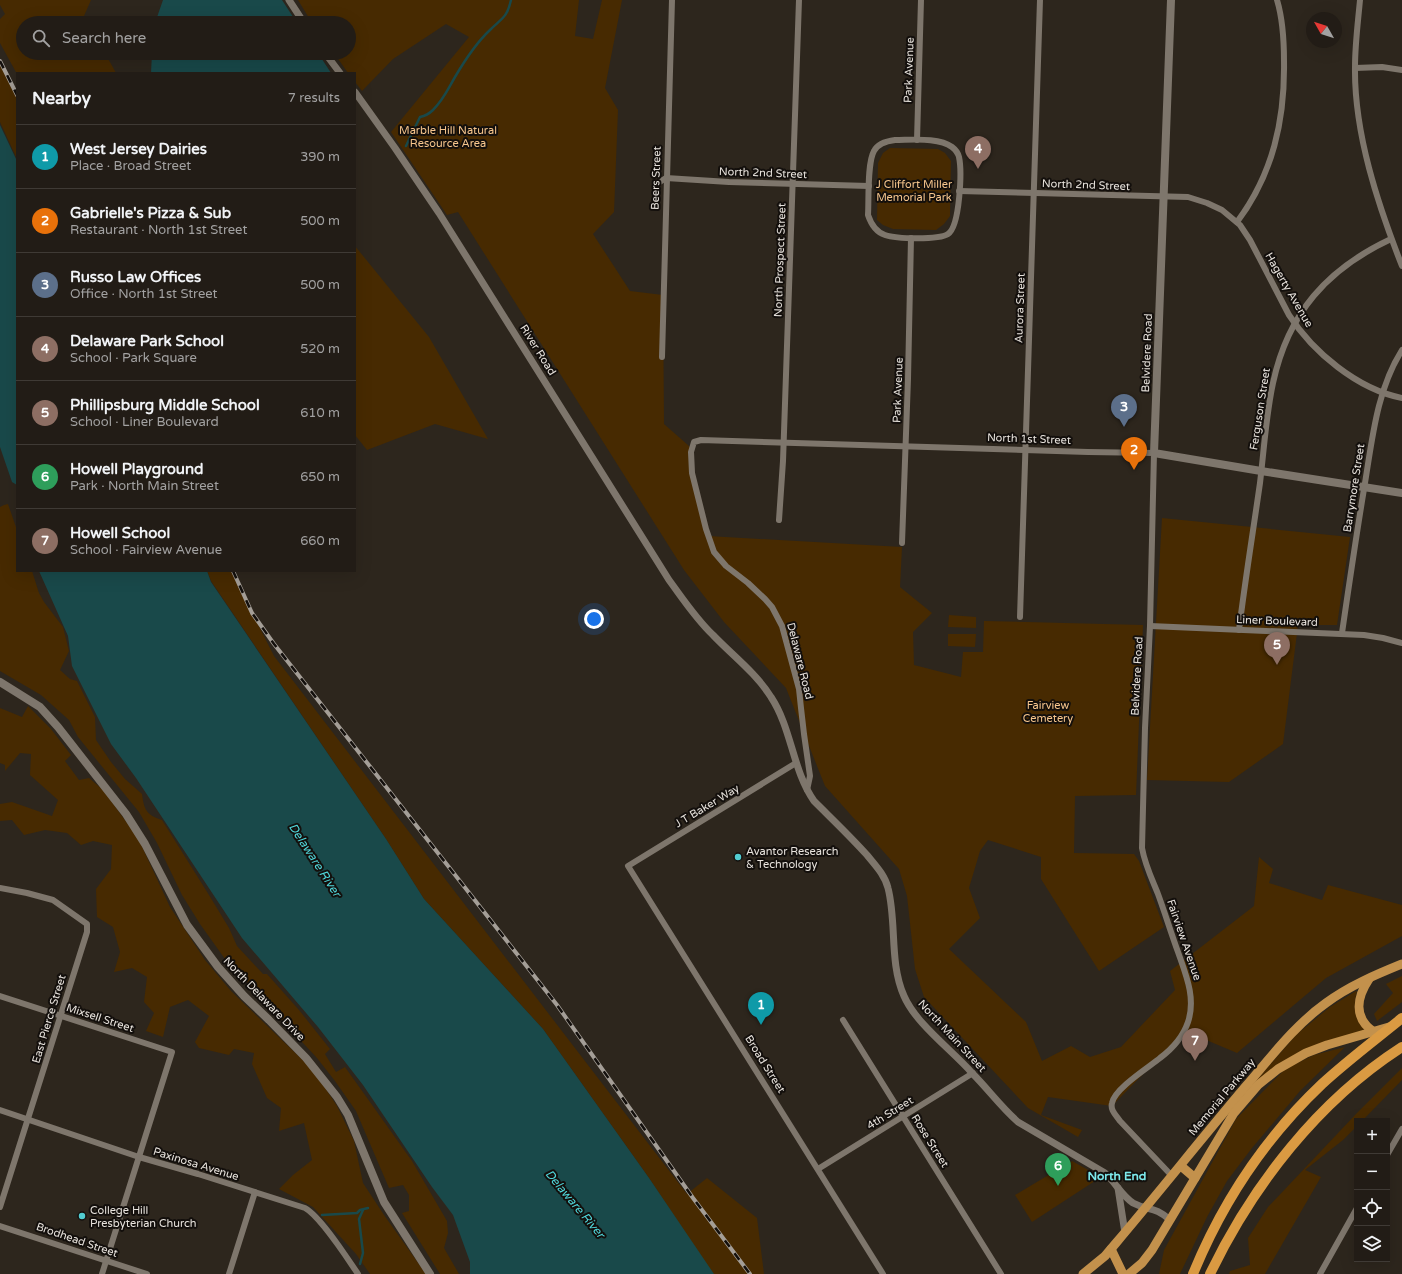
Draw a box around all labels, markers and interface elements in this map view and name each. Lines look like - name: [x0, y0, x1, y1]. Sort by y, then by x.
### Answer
- north arrow: [1306, 12, 1342, 48]
- search box: [16, 16, 356, 60]
- icon: search: [30, 27, 52, 49]
- text: Search here: [62, 29, 146, 47]
- street label: Park Avenue: [901, 37, 917, 103]
- text: Nearby: [32, 88, 91, 109]
- text: 7 results: [288, 90, 340, 106]
- park label: Marble Hill Natural Resource Area: [399, 124, 497, 150]
- pin: 4: [965, 136, 991, 169]
- text: West Jersey Dairies: [70, 140, 207, 158]
- street label: Beers Street: [648, 146, 664, 210]
- text: 1: [41, 149, 49, 165]
- text: 390 m: [300, 149, 340, 165]
- text: Place · Broad Street: [70, 158, 191, 174]
- street label: North 2nd Street: [719, 165, 807, 181]
- street label: North 2nd Street: [1042, 177, 1130, 193]
- park label: J Cliffort Miller Memorial Park: [876, 178, 953, 204]
- street label: North Prospect Street: [772, 203, 788, 317]
- text: Gabrielle's Pizza & Sub: [70, 204, 231, 222]
- text: 2: [41, 213, 49, 229]
- text: 500 m: [300, 213, 340, 229]
- text: Restaurant · North 1st Street: [70, 222, 247, 238]
- street label: Hagerty Avenue: [1262, 250, 1316, 330]
- text: Russo Law Offices: [70, 268, 201, 286]
- street label: Aurora Street: [1012, 273, 1028, 343]
- text: 3: [41, 277, 49, 293]
- text: 500 m: [300, 277, 340, 293]
- text: Office · North 1st Street: [70, 286, 218, 302]
- street label: Belvidere Road: [1139, 313, 1155, 393]
- street label: River Road: [517, 322, 559, 378]
- text: Delaware Park School: [70, 332, 224, 350]
- text: 4: [41, 341, 49, 357]
- text: 520 m: [300, 341, 340, 357]
- text: School · Park Square: [70, 350, 197, 366]
- street label: Park Avenue: [890, 357, 906, 423]
- street label: Ferguson Street: [1247, 367, 1273, 451]
- pin: 3: [1111, 394, 1137, 427]
- text: Phillipsburg Middle School: [70, 396, 260, 414]
- text: 5: [41, 405, 49, 421]
- text: 610 m: [300, 405, 340, 421]
- text: School · Liner Boulevard: [70, 414, 219, 430]
- street label: North 1st Street: [987, 431, 1071, 447]
- pin: 2: [1121, 437, 1147, 470]
- street label: Barrymore Street: [1341, 443, 1367, 533]
- text: Howell Playground: [70, 460, 204, 478]
- text: 6: [41, 469, 49, 485]
- text: 650 m: [300, 469, 340, 485]
- text: Park · North Main Street: [70, 478, 219, 494]
- text: Howell School: [70, 524, 170, 542]
- text: 7: [41, 533, 49, 549]
- text: 660 m: [300, 533, 340, 549]
- text: School · Fairview Avenue: [70, 542, 222, 558]
- your location: [584, 609, 604, 629]
- street label: Liner Boulevard: [1236, 613, 1318, 629]
- street label: Delaware Road: [784, 621, 816, 701]
- pin: 5: [1264, 632, 1290, 665]
- street label: Belvidere Road: [1128, 636, 1146, 716]
- park label: Fairview Cemetery: [1023, 699, 1073, 725]
- street label: J T Baker Way: [672, 782, 742, 830]
- water label: Delaware River: [286, 821, 345, 901]
- place label: Avantor Research & Technology: [746, 845, 839, 871]
- marker: Avantor Research & Technology: [733, 852, 743, 862]
- street label: Fairview Avenue: [1164, 898, 1204, 982]
- street label: North Delaware Drive: [221, 954, 307, 1044]
- street label: East Pierce Street: [29, 973, 69, 1065]
- pin: 1: [748, 992, 774, 1025]
- street label: North Main Street: [915, 997, 989, 1075]
- street label: Mixsell Street: [64, 1001, 136, 1035]
- pin: 7: [1182, 1028, 1208, 1061]
- street label: Broad Street: [742, 1033, 788, 1095]
- street label: Memorial Parkway: [1186, 1056, 1258, 1138]
- street label: 4th Street: [864, 1094, 916, 1132]
- street label: Rose Street: [909, 1112, 951, 1170]
- map controls: [1354, 1118, 1390, 1262]
- button: +: [1354, 1118, 1390, 1154]
- street label: Paxinosa Avenue: [152, 1145, 240, 1183]
- pin: 6: [1045, 1153, 1071, 1186]
- button: −: [1354, 1154, 1390, 1190]
- water label: Delaware River: [542, 1167, 609, 1242]
- district label: North End: [1088, 1169, 1146, 1183]
- button: locate: [1354, 1190, 1390, 1226]
- place label: College Hill Presbyterian Church: [90, 1204, 197, 1230]
- marker: College Hill Presbyterian Church: [77, 1211, 87, 1221]
- street label: Brodhead Street: [34, 1220, 120, 1260]
- button: layers: [1354, 1226, 1390, 1262]

